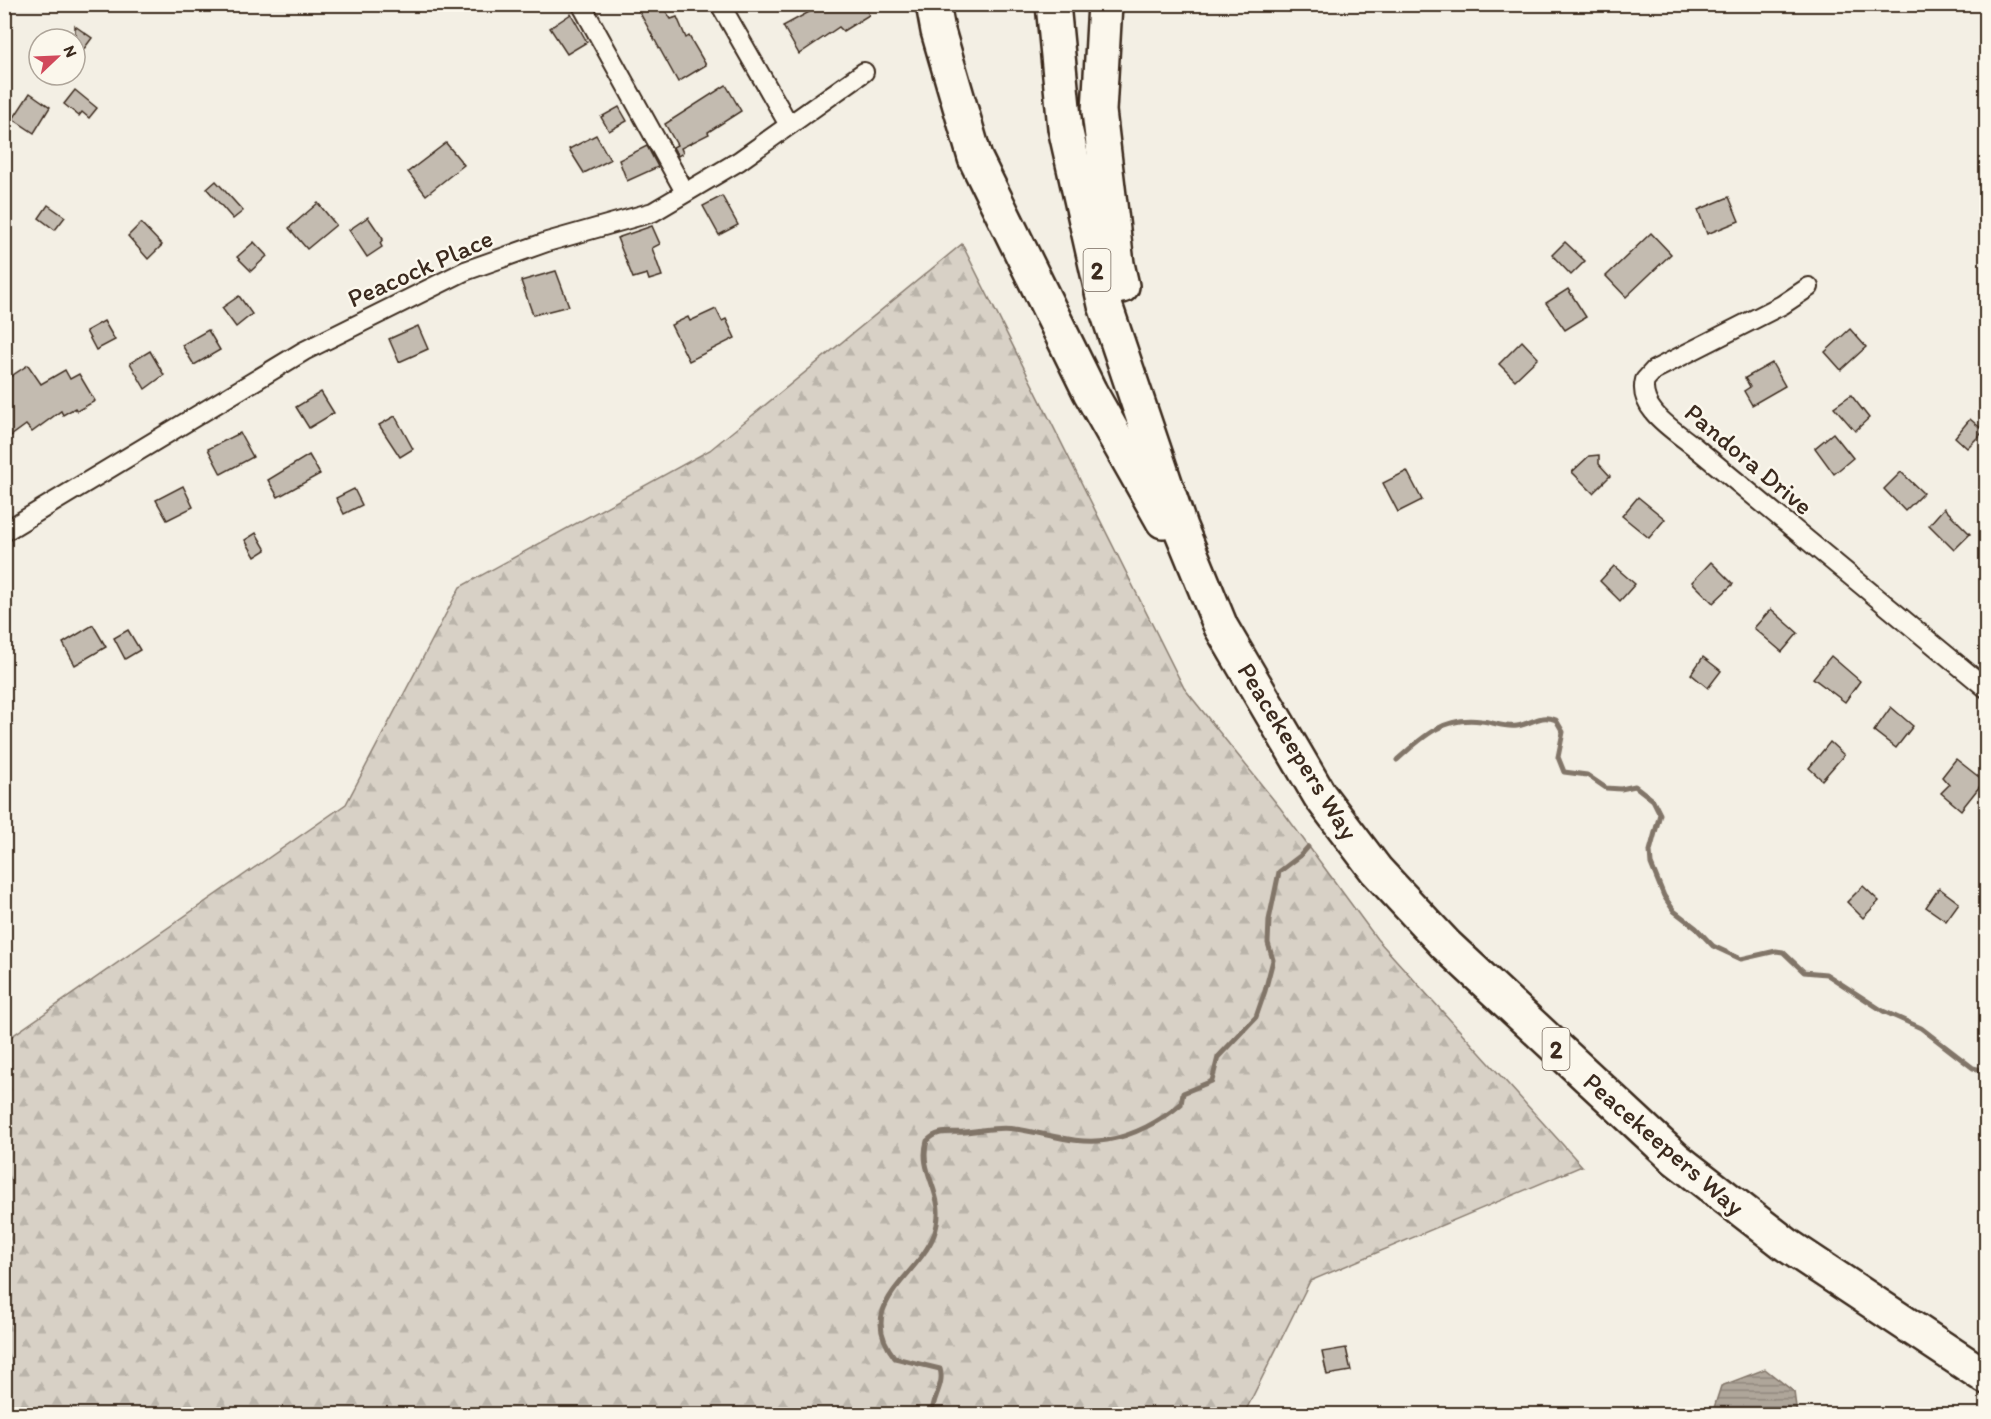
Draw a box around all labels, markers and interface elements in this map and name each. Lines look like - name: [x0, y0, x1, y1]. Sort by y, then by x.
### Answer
- north arrow: [27, 27, 87, 87]
- text: N: [59, 43, 81, 60]
- street label: Peacock Place: [342, 222, 498, 314]
- road number: 2: [1084, 249, 1110, 291]
- street label: Pandora Drive: [1678, 396, 1820, 522]
- street label: Peacekeepers Way: [1231, 656, 1365, 846]
- road number: 2: [1542, 1028, 1570, 1070]
- street label: Peacekeepers Way: [1577, 1065, 1751, 1223]

